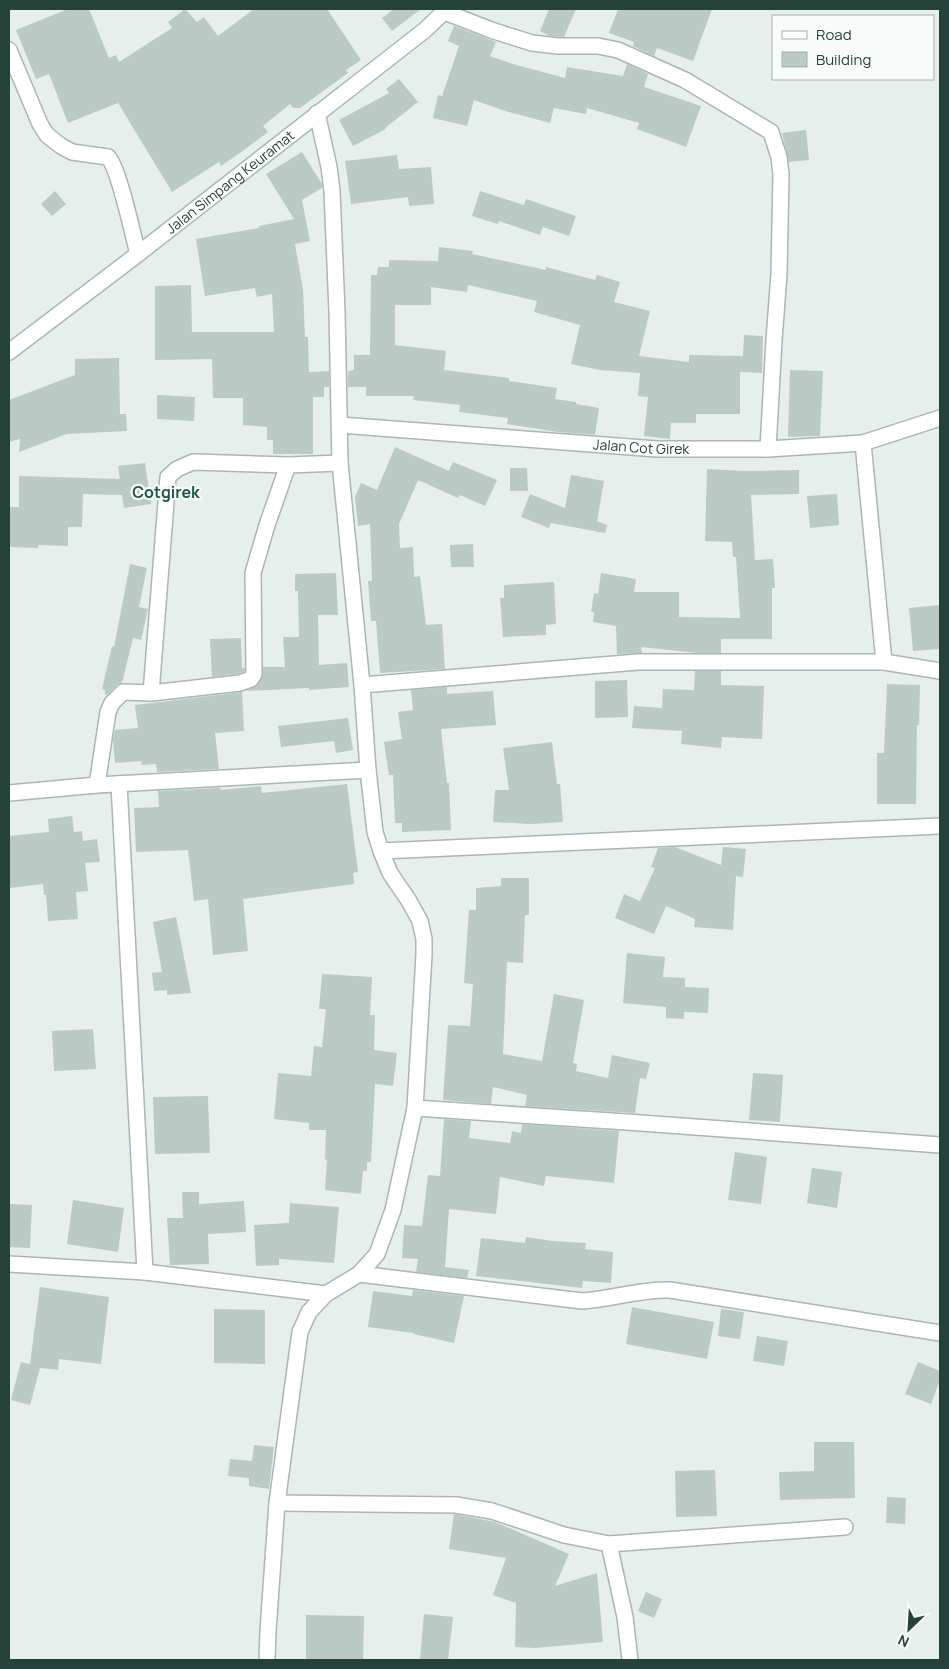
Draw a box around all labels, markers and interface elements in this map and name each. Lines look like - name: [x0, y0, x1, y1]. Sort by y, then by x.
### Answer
- legend: [772, 15, 934, 80]
- text: Road: [816, 24, 852, 45]
- text: Building: [816, 49, 871, 70]
- street label: Jalan Simpang Keuramat: [162, 125, 298, 238]
- street label: Jalan Cot Girek: [592, 434, 690, 458]
- district label: Cotgirek: [132, 481, 200, 503]
- north arrow: [884, 1604, 934, 1654]
- text: N: [895, 1630, 912, 1652]

